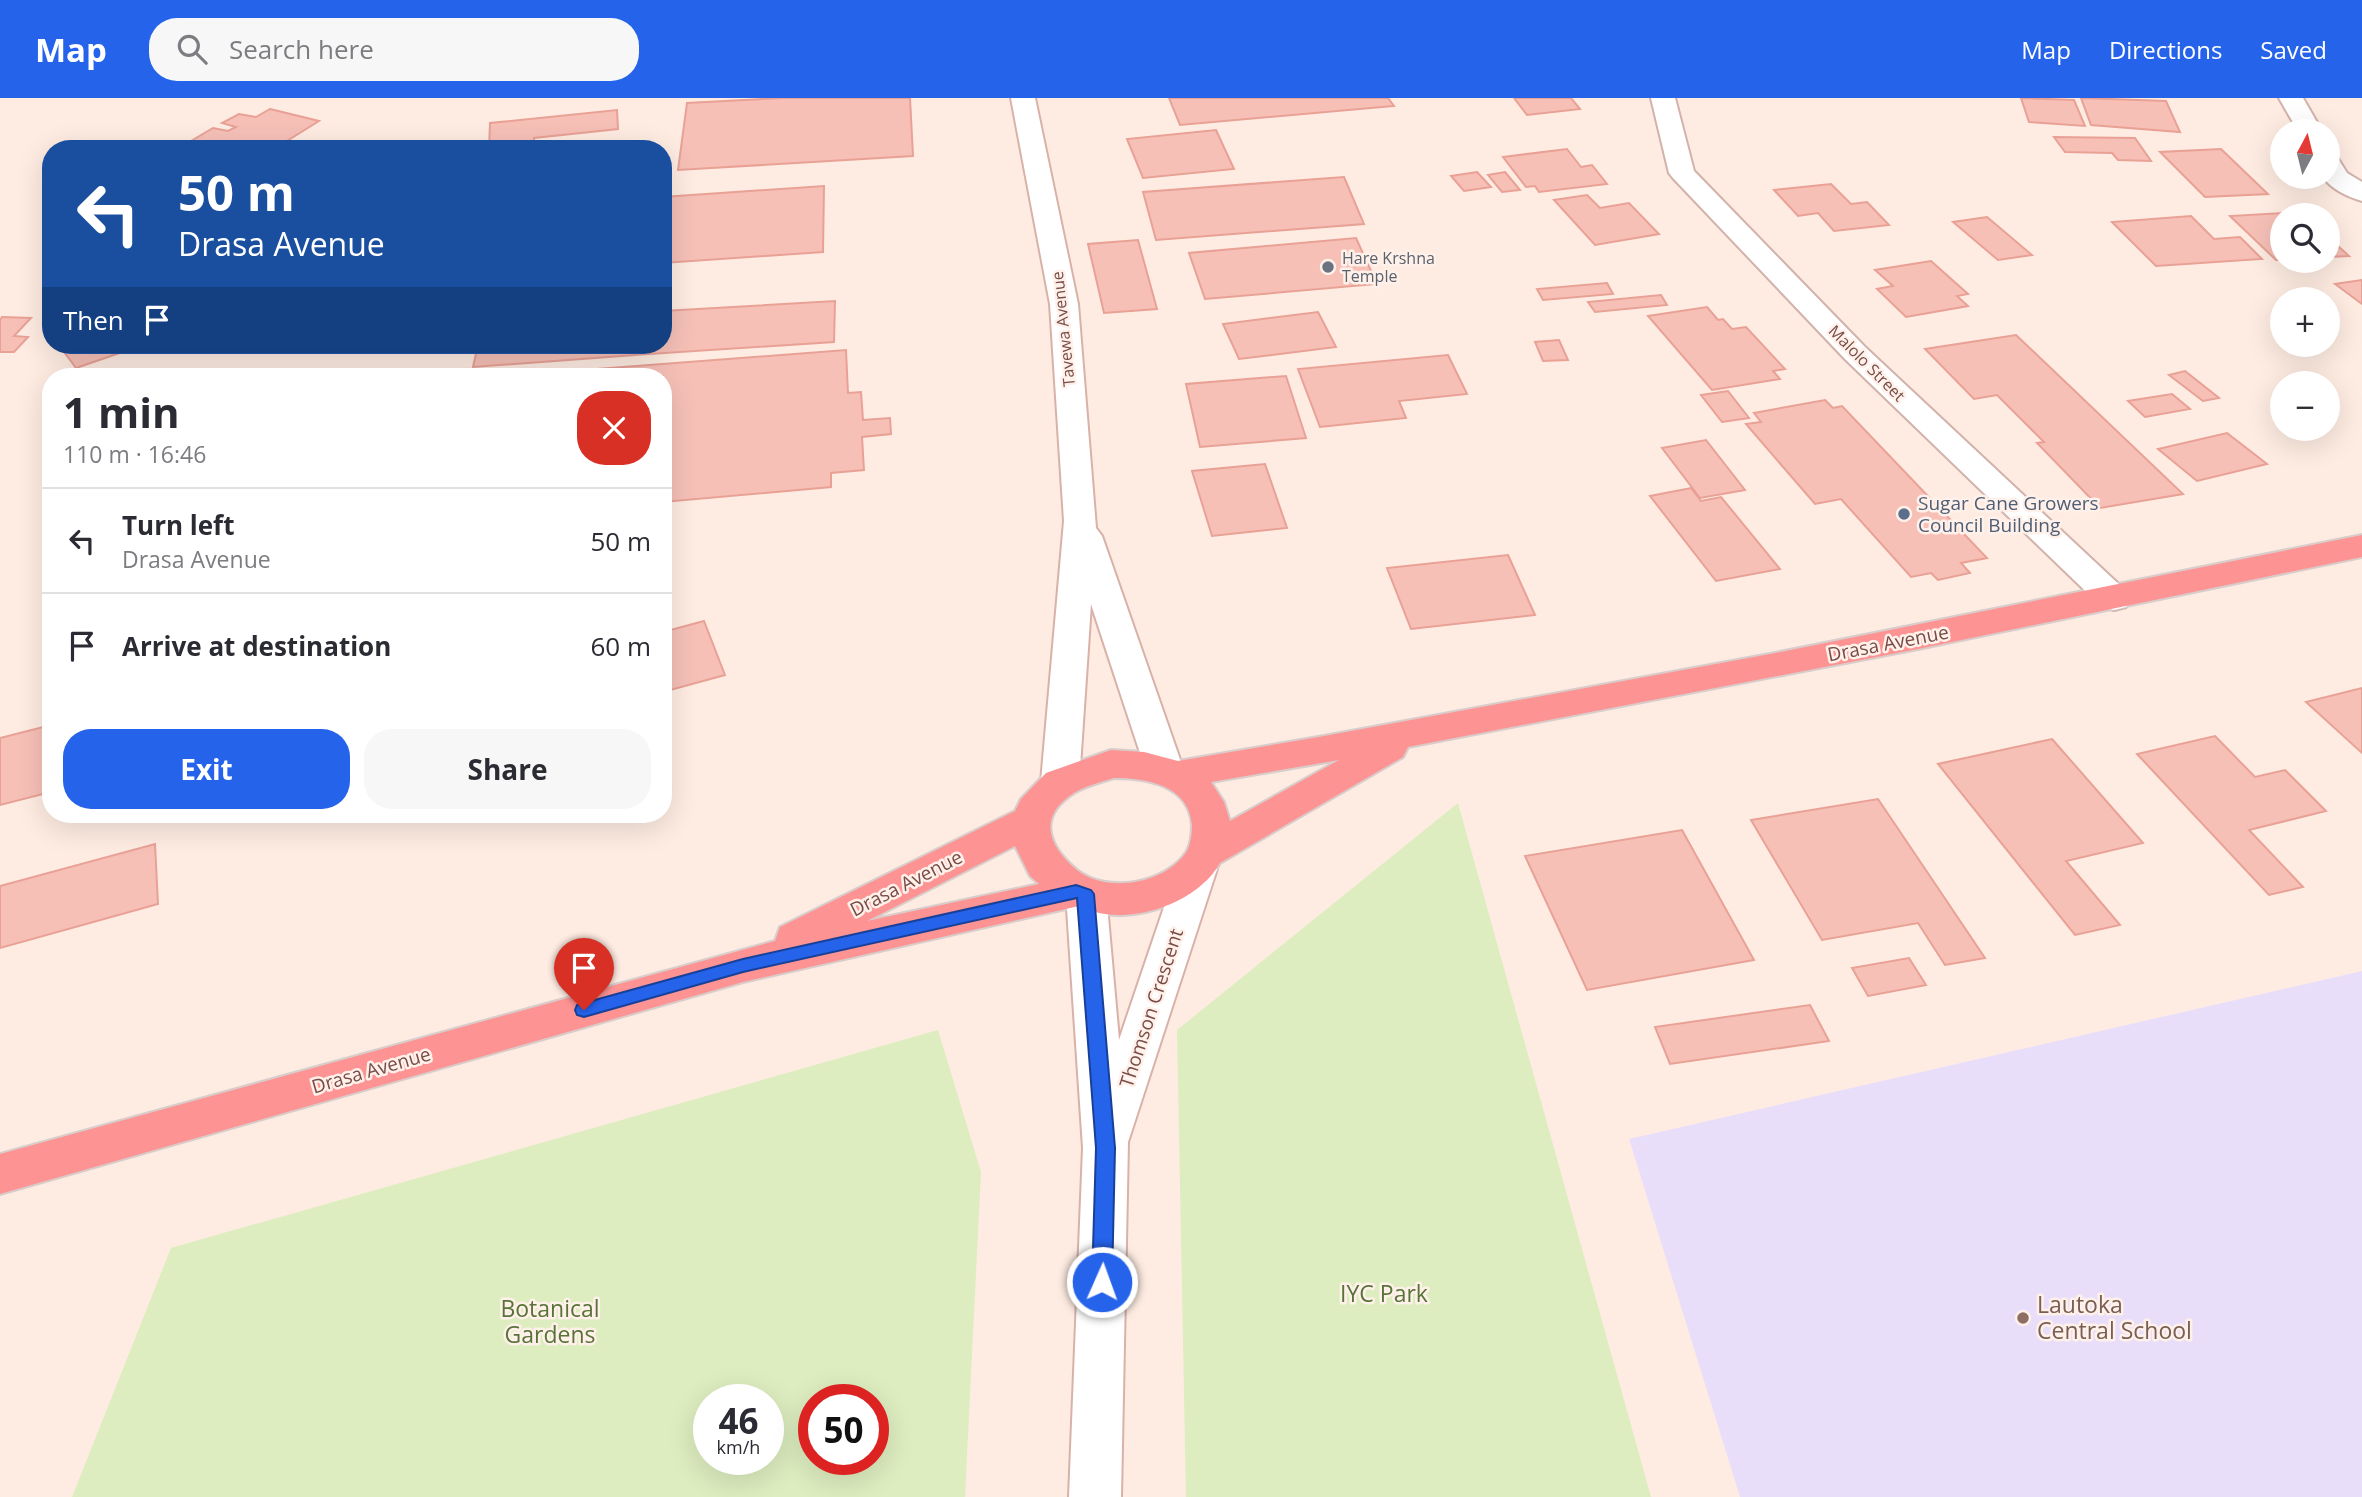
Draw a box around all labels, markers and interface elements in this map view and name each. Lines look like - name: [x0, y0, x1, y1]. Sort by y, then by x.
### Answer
- search box: [149, 18, 639, 81]
- text: Map: [35, 27, 107, 72]
- icon: search: [173, 30, 211, 68]
- text: Search here: [229, 31, 374, 67]
- text: Map: [2021, 33, 2071, 66]
- text: Directions: [2109, 33, 2222, 66]
- text: Saved: [2260, 33, 2327, 66]
- north arrow: [2270, 119, 2340, 189]
- map controls: [2270, 119, 2340, 441]
- text: 50 m: [178, 159, 295, 225]
- icon: left: [63, 168, 154, 259]
- button: search: [2270, 203, 2340, 273]
- text: Drasa Avenue: [178, 222, 385, 265]
- place label: Hare Krshna Temple: [1342, 247, 1435, 287]
- marker: Hare Krshna Temple: [1320, 259, 1336, 275]
- street label: Tavewa Avenue: [1046, 270, 1080, 388]
- button: +: [2270, 287, 2340, 357]
- icon: arrive: [138, 301, 176, 339]
- text: Then: [63, 302, 124, 338]
- street label: Malolo Street: [1824, 320, 1910, 406]
- button: −: [2270, 371, 2340, 441]
- text: 1 min: [63, 383, 180, 440]
- button: close: [577, 391, 651, 465]
- text: 110 m · 16:46: [63, 438, 206, 470]
- place label: Sugar Cane Growers Council Building: [1918, 490, 2099, 538]
- marker: Sugar Cane Growers Council Building: [1896, 506, 1912, 522]
- text: Turn left: [122, 507, 234, 543]
- icon: left: [63, 522, 101, 560]
- text: 50 m: [590, 523, 651, 559]
- text: Drasa Avenue: [122, 543, 271, 575]
- street label: Drasa Avenue: [1825, 619, 1951, 667]
- icon: arrive: [63, 627, 101, 665]
- text: Arrive at destination: [122, 628, 391, 664]
- text: 60 m: [590, 628, 651, 664]
- button: Exit: [63, 729, 350, 809]
- button: Share: [364, 729, 651, 809]
- street label: Drasa Avenue: [845, 844, 967, 922]
- street label: Thomson Crescent: [1113, 925, 1189, 1091]
- pin: [554, 938, 614, 1010]
- icon: arrive: [565, 949, 603, 987]
- street label: Drasa Avenue: [308, 1041, 434, 1099]
- position arrow: [1065, 1245, 1139, 1319]
- park label: IYC Park: [1340, 1277, 1428, 1309]
- place label: Lautoka Central School: [2037, 1288, 2192, 1346]
- park label: Botanical Gardens: [500, 1292, 600, 1350]
- marker: Lautoka Central School: [2015, 1310, 2031, 1326]
- speed limit sign: 50: [798, 1384, 889, 1475]
- text: 46: [718, 1397, 759, 1444]
- text: km/h: [717, 1435, 760, 1459]

